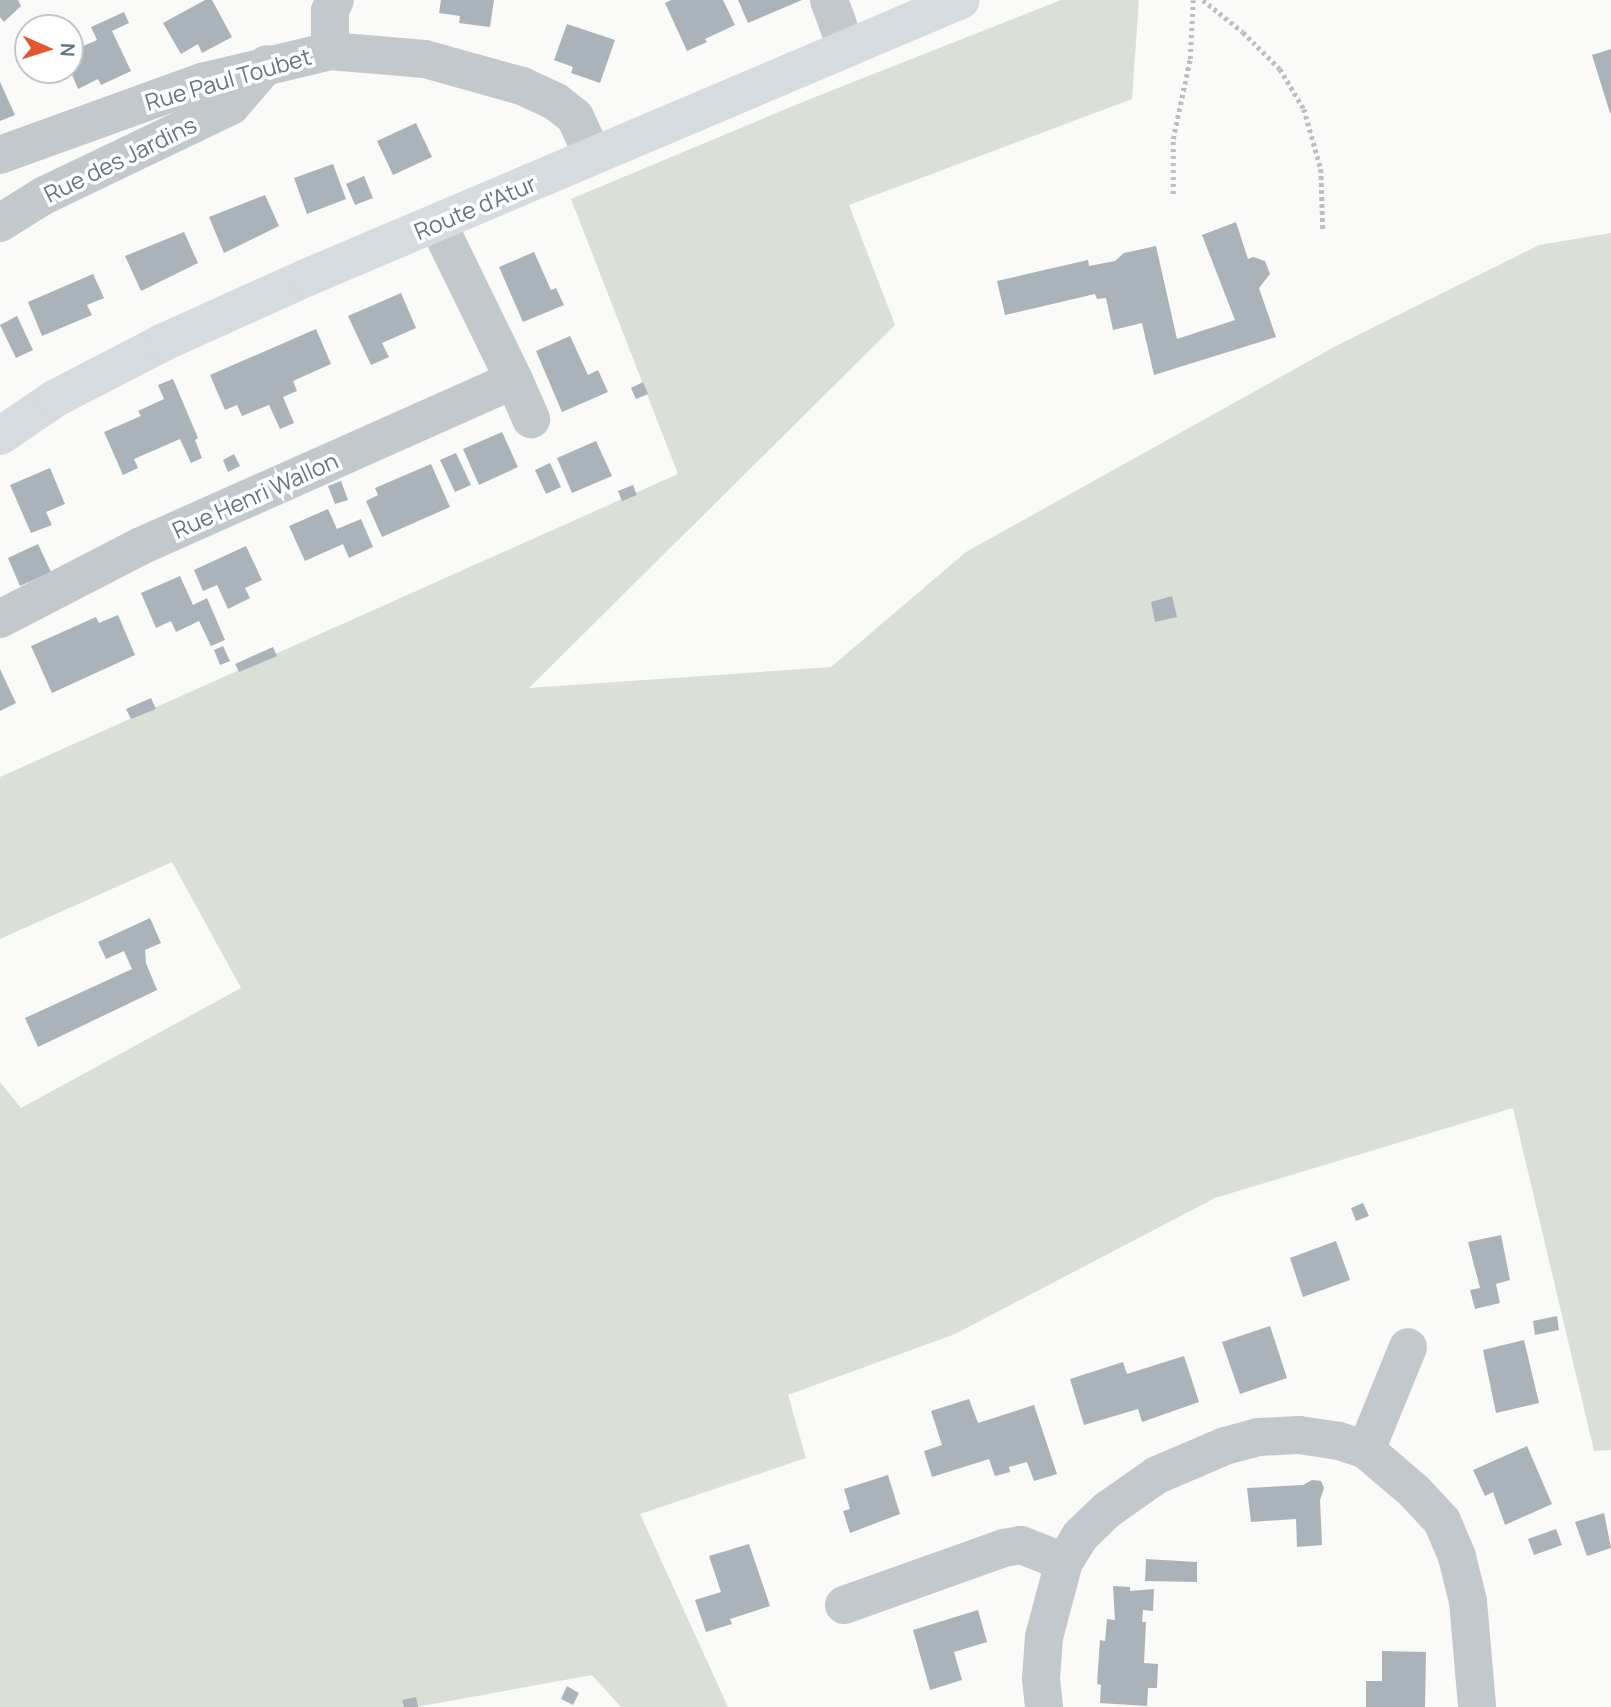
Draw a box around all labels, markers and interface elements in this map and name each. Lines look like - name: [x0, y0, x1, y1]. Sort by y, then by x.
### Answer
- north arrow: [14, 14, 84, 84]
- text: N: [55, 42, 81, 57]
- street label: Rue Paul Toubet: [142, 42, 314, 116]
- street label: Rue des Jardins: [39, 110, 201, 208]
- street label: Route d'Atur: [410, 169, 540, 245]
- street label: Rue Henri Wallon: [168, 446, 342, 544]

